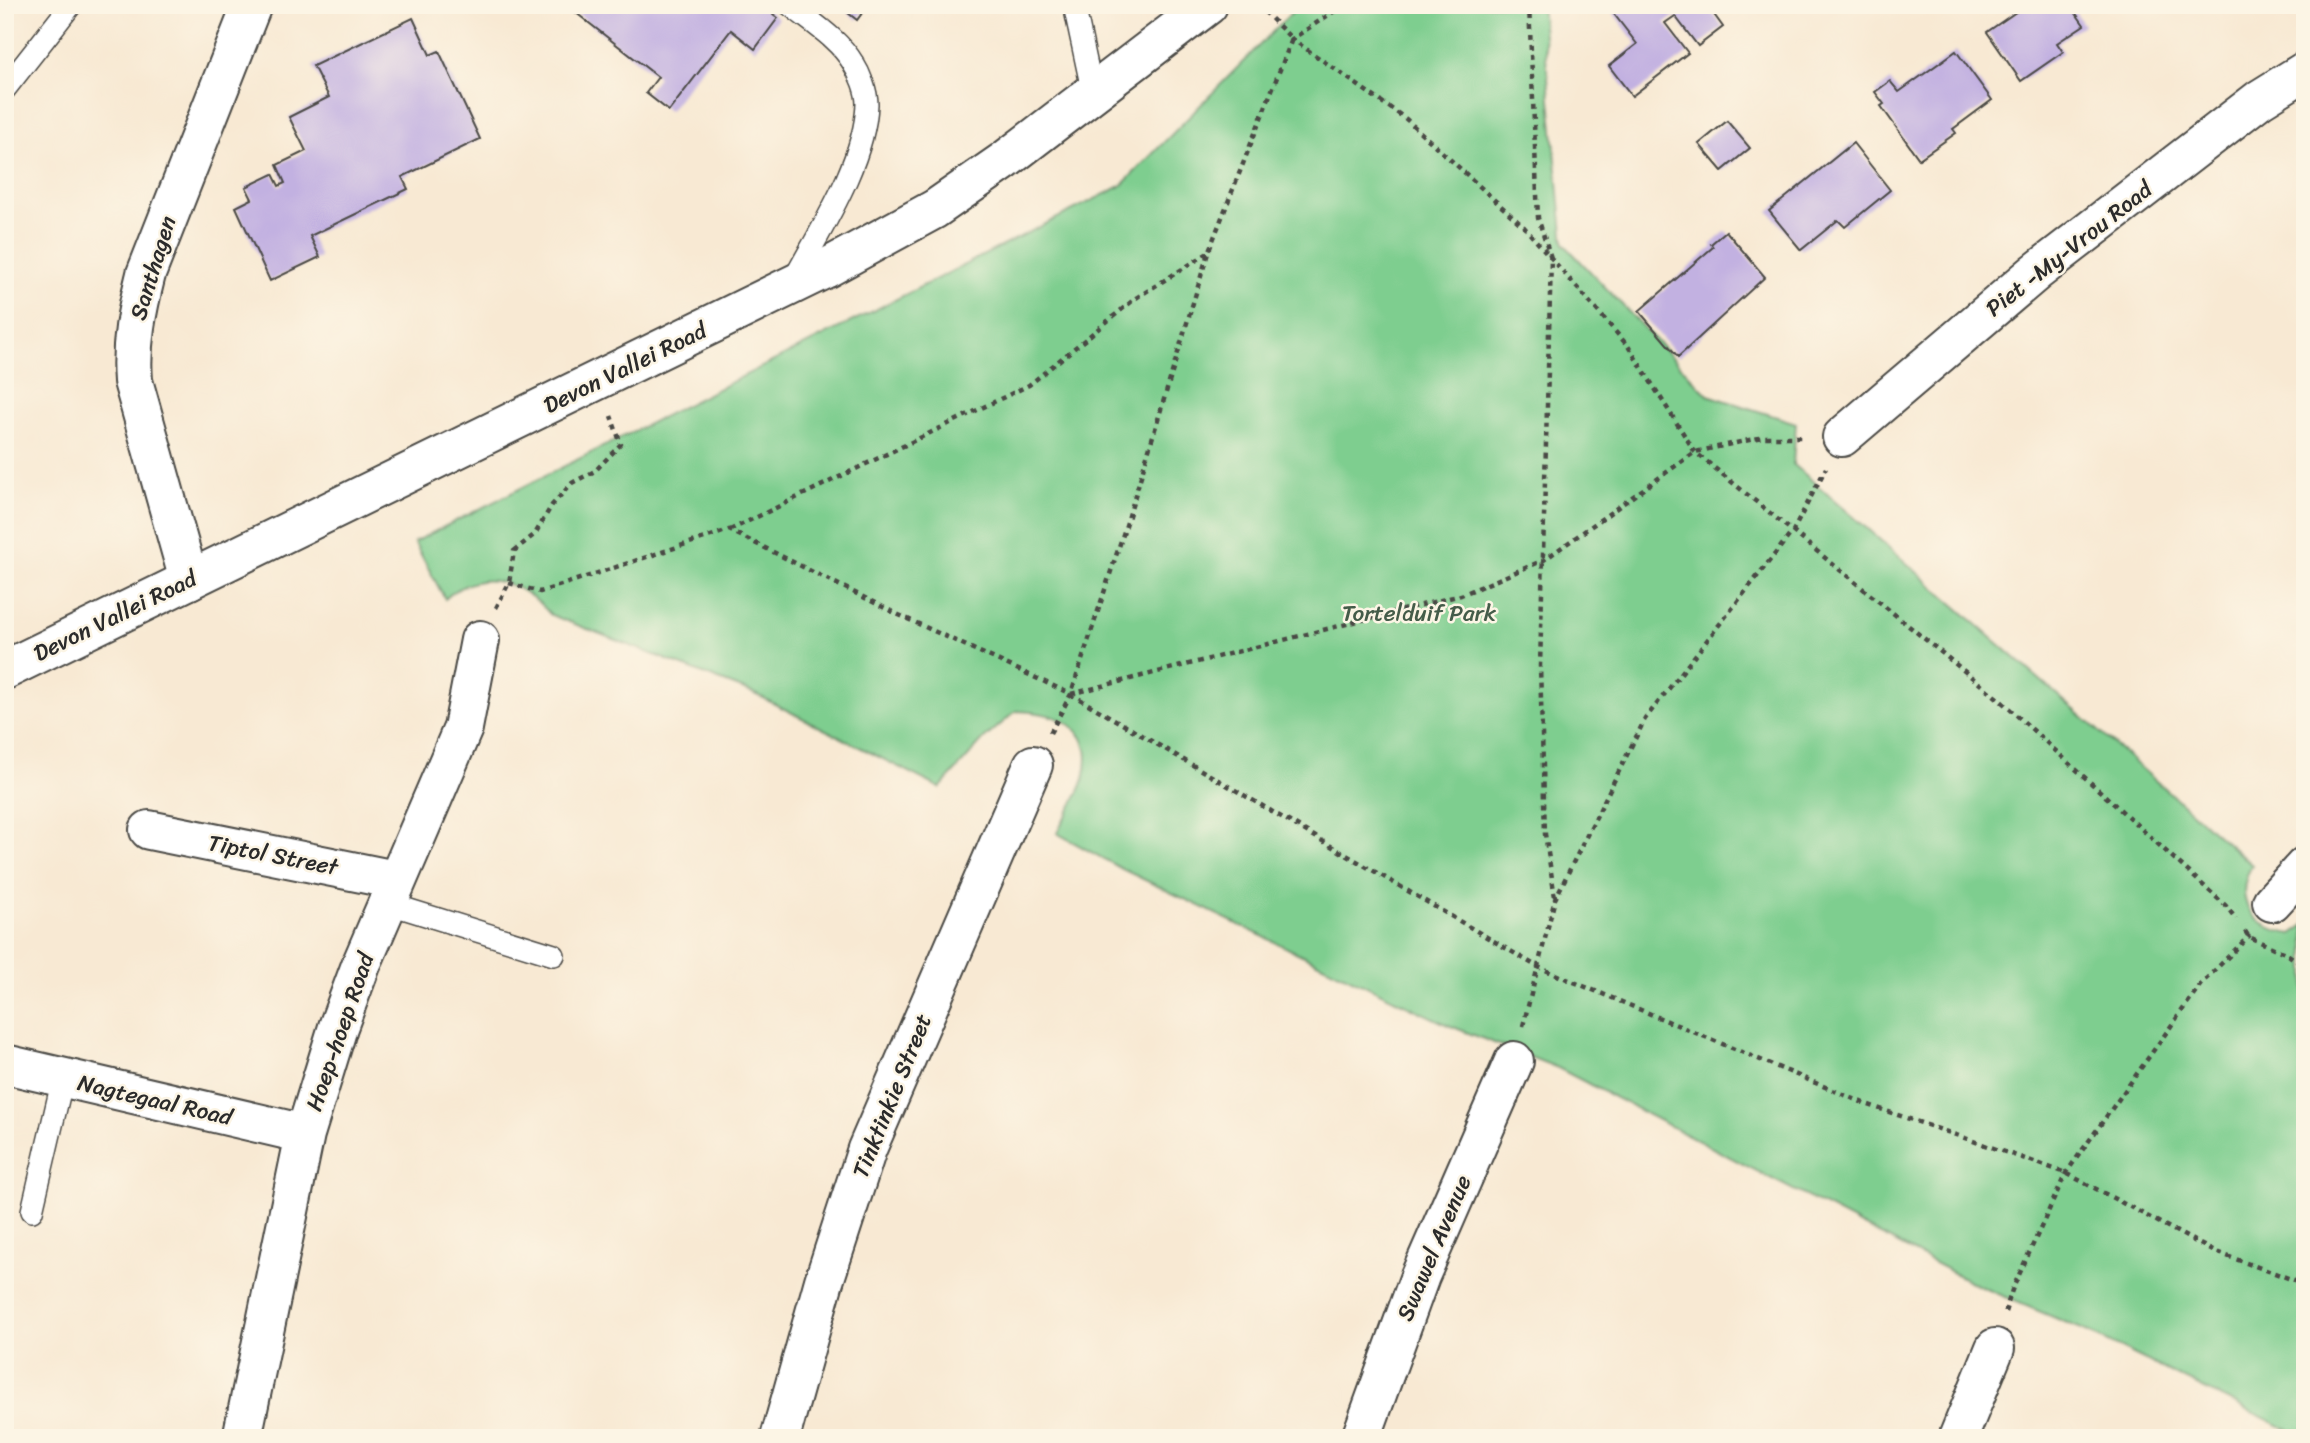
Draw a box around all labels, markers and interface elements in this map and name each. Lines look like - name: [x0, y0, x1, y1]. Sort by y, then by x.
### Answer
- street label: Piet -My-Vrou Road: [1976, 169, 2163, 328]
- street label: Santhagen: [118, 211, 188, 325]
- street label: Devon Vallei Road: [536, 310, 716, 425]
- street label: Devon Vallei Road: [26, 558, 206, 673]
- park label: Tortelduif Park: [1342, 593, 1497, 634]
- street label: Tiptol Street: [204, 822, 343, 888]
- street label: Hoep-hoep Road: [294, 945, 387, 1117]
- street label: Tinktinkie Street: [840, 1008, 944, 1184]
- street label: Nagtegaal Road: [74, 1062, 238, 1138]
- street label: Swawel Avenue: [1385, 1168, 1483, 1328]

